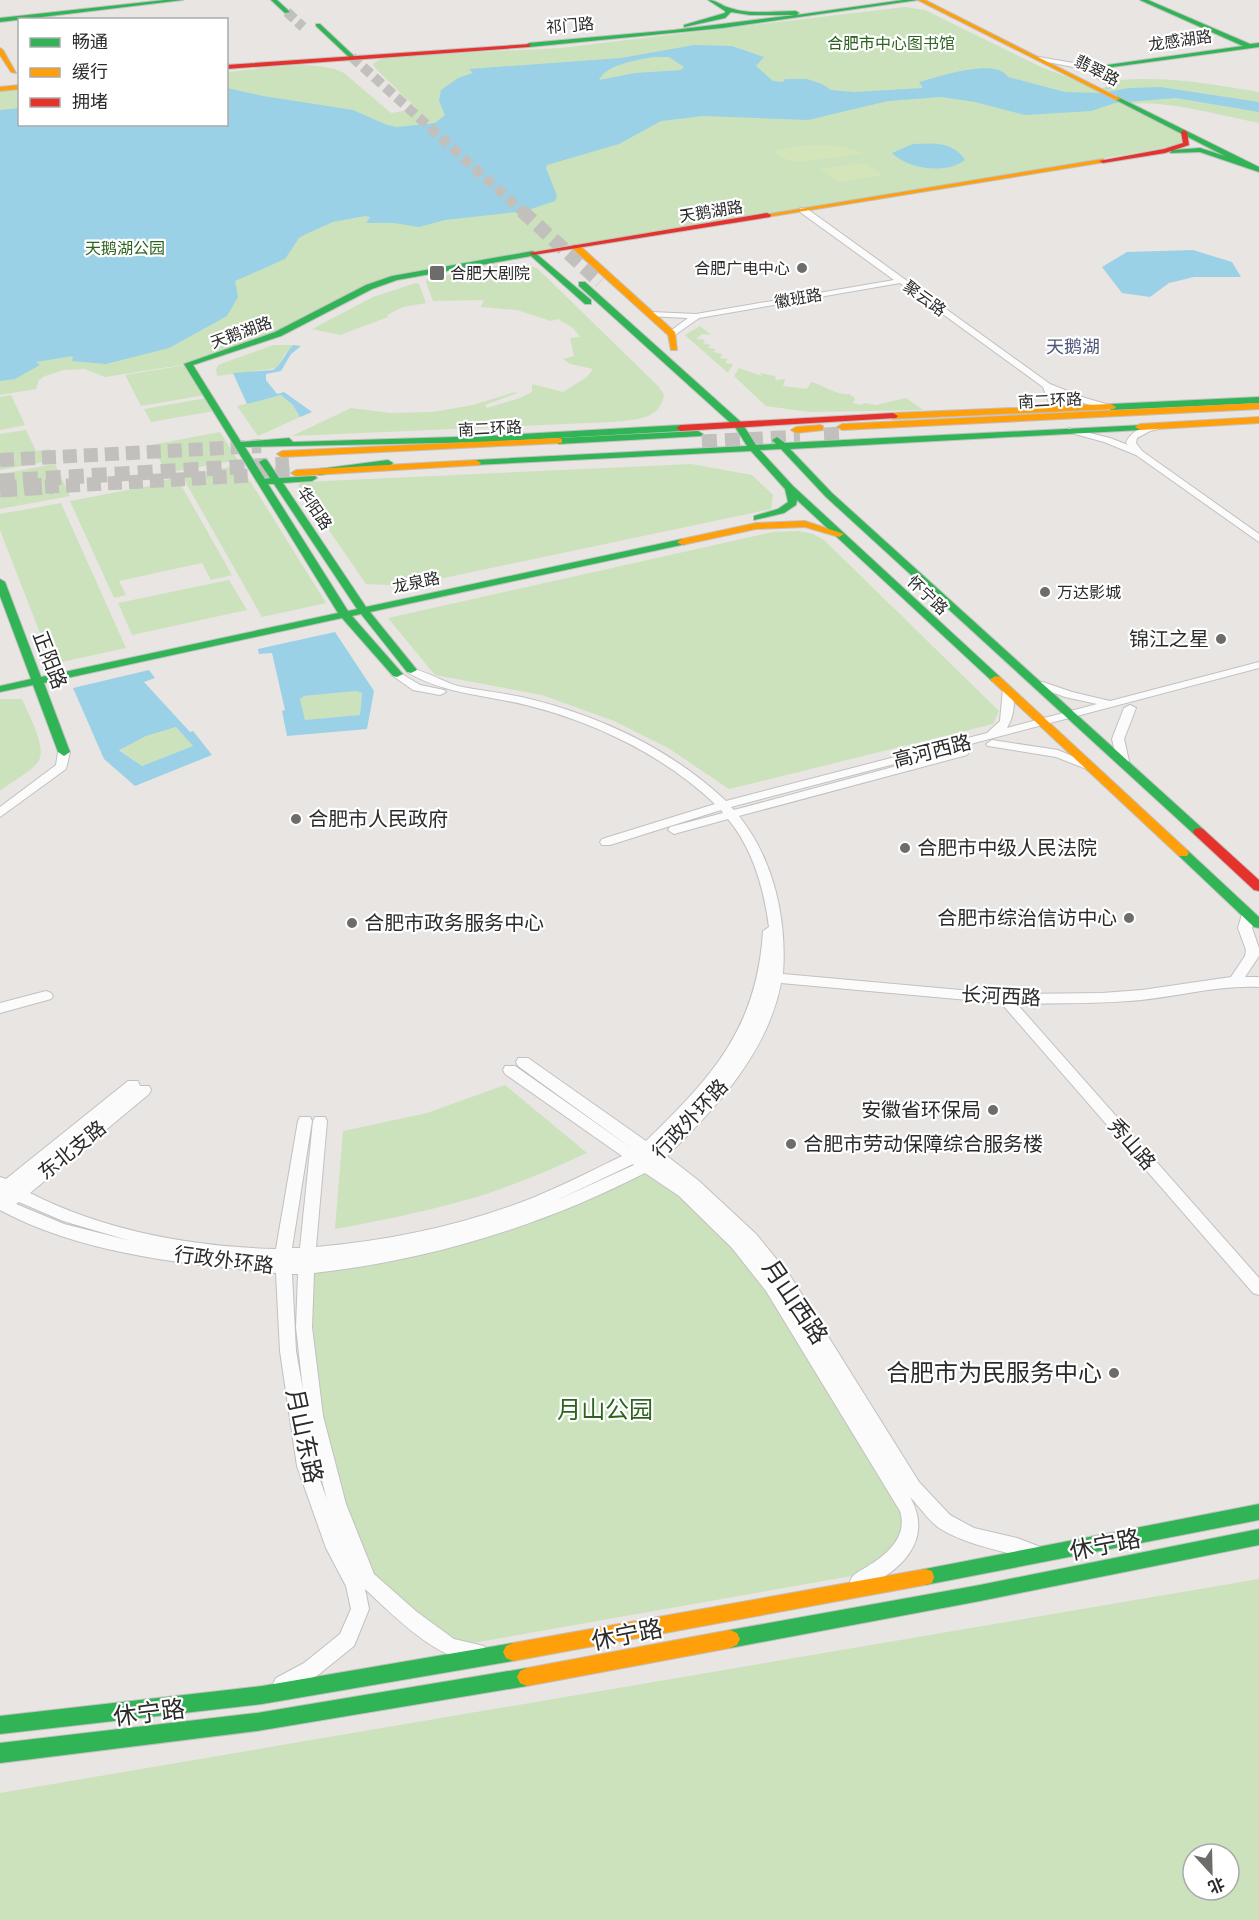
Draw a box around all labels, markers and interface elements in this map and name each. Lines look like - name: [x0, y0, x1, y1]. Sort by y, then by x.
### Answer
- street label: 祁门路: [545, 14, 595, 37]
- legend: [18, 18, 228, 126]
- street label: 龙感湖路: [1147, 27, 1213, 54]
- text: 畅通: [72, 31, 108, 52]
- park label: 合肥市中心图书馆: [827, 34, 955, 53]
- street label: 翡翠路: [1071, 51, 1122, 90]
- text: 缓行: [72, 61, 108, 82]
- text: 拥堵: [72, 91, 108, 112]
- street label: 天鹅湖路: [678, 197, 744, 226]
- park label: 天鹅湖公园: [85, 239, 165, 258]
- place label: 合肥广电中心: [694, 259, 790, 278]
- marker: 合肥广电中心: [795, 261, 809, 275]
- marker: 合肥大剧院: [428, 264, 446, 282]
- place label: 合肥大剧院: [450, 264, 530, 283]
- street label: 聚云路: [900, 277, 950, 320]
- street label: 徽班路: [773, 285, 823, 312]
- street label: 天鹅湖路: [208, 313, 274, 352]
- district label: 天鹅湖: [1046, 336, 1100, 357]
- street label: 南二环路: [1018, 389, 1082, 412]
- street label: 南二环路: [458, 417, 522, 440]
- street label: 华阳路: [293, 483, 336, 533]
- street label: 龙泉路: [391, 568, 442, 597]
- street label: 怀宁路: [904, 572, 952, 619]
- place label: 万达影城: [1057, 583, 1121, 602]
- marker: 万达影城: [1038, 585, 1052, 599]
- place label: 锦江之星: [1129, 627, 1209, 651]
- street label: 正阳路: [28, 628, 72, 692]
- marker: 锦江之星: [1214, 632, 1228, 646]
- street label: 高河西路: [890, 730, 974, 772]
- place label: 合肥市人民政府: [308, 807, 448, 831]
- marker: 合肥市人民政府: [289, 812, 303, 826]
- place label: 合肥市中级人民法院: [917, 836, 1097, 860]
- marker: 合肥市中级人民法院: [898, 841, 912, 855]
- place label: 合肥市综治信访中心: [937, 906, 1117, 930]
- place label: 合肥市政务服务中心: [364, 911, 544, 935]
- marker: 合肥市综治信访中心: [1122, 911, 1136, 925]
- marker: 合肥市政务服务中心: [345, 916, 359, 930]
- street label: 长河西路: [960, 982, 1042, 1010]
- street label: 行政外环路: [647, 1074, 733, 1164]
- place label: 安徽省环保局: [861, 1098, 981, 1122]
- marker: 安徽省环保局: [986, 1103, 1000, 1117]
- street label: 秀山路: [1103, 1113, 1161, 1175]
- street label: 东北支路: [33, 1116, 111, 1184]
- place label: 合肥市劳动保障综合服务楼: [803, 1132, 1043, 1156]
- marker: 合肥市劳动保障综合服务楼: [784, 1137, 798, 1151]
- street label: 行政外环路: [173, 1242, 275, 1278]
- street label: 月山西路: [757, 1254, 833, 1350]
- place label: 合肥市为民服务中心: [886, 1359, 1102, 1387]
- marker: 合肥市为民服务中心: [1107, 1366, 1121, 1380]
- street label: 月山东路: [280, 1386, 328, 1486]
- park label: 月山公园: [557, 1396, 653, 1424]
- street label: 休宁路: [1067, 1524, 1143, 1566]
- street label: 休宁路: [589, 1614, 665, 1656]
- street label: 休宁路: [112, 1695, 186, 1731]
- north arrow: [1181, 1842, 1241, 1902]
- text: 北: [1205, 1874, 1227, 1897]

